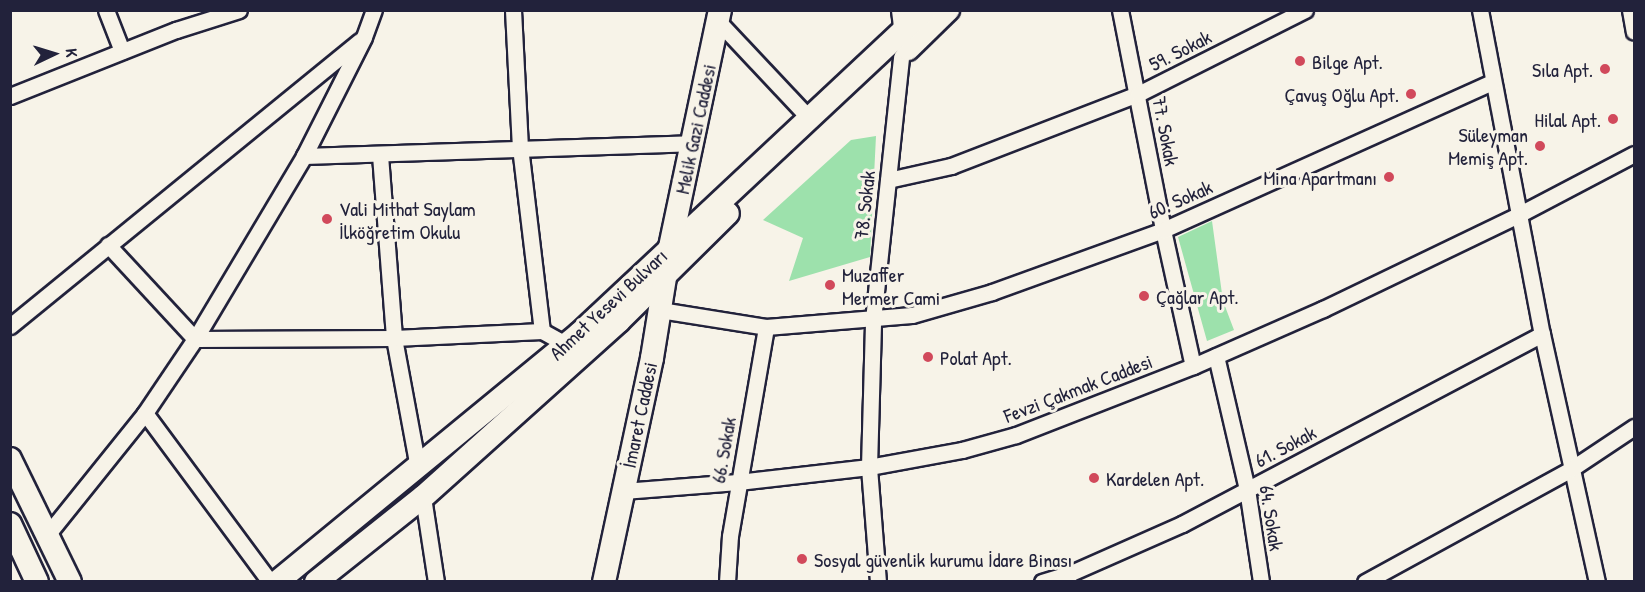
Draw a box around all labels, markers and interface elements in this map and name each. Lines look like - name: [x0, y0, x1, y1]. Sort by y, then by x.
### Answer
- north arrow: [24, 24, 84, 84]
- street label: 59. Sokak: [1145, 24, 1215, 76]
- text: K: [61, 48, 83, 58]
- place label: Bilge Apt.: [1312, 49, 1383, 73]
- marker: Bilge Apt.: [1293, 54, 1307, 68]
- place label: Sıla Apt.: [1532, 57, 1593, 81]
- street label: Melik Gazi Caddesi: [670, 62, 720, 196]
- marker: Sıla Apt.: [1598, 62, 1612, 76]
- place label: Çavuş Oğlu Apt.: [1284, 82, 1399, 106]
- marker: Çavuş Oğlu Apt.: [1404, 87, 1418, 101]
- street label: 77. Sokak: [1148, 94, 1184, 168]
- place label: Hilal Apt.: [1535, 107, 1601, 131]
- marker: Hilal Apt.: [1606, 112, 1620, 126]
- place label: Süleyman Memiş Apt.: [1448, 122, 1528, 169]
- marker: Süleyman Memiş Apt.: [1533, 139, 1547, 153]
- place label: Mina Apartmanı: [1263, 165, 1377, 189]
- street label: 78. Sokak: [848, 169, 880, 241]
- marker: Mina Apartmanı: [1382, 170, 1396, 184]
- street label: 60. Sokak: [1144, 174, 1216, 224]
- place label: Vali Mithat Saylam İlköğretim Okulu: [339, 196, 476, 243]
- marker: Vali Mithat Saylam İlköğretim Okulu: [320, 212, 334, 226]
- street label: Ahmet Yesevi Bulvarı: [544, 243, 672, 365]
- place label: Muzaffer Mermer Cami: [842, 262, 940, 309]
- marker: Muzaffer Mermer Cami: [823, 278, 837, 292]
- place label: Çağlar Apt.: [1156, 284, 1239, 308]
- marker: Çağlar Apt.: [1137, 289, 1151, 303]
- place label: Polat Apt.: [940, 345, 1012, 369]
- street label: Fevzi Çakmak Caddesi: [1000, 349, 1156, 427]
- marker: Polat Apt.: [921, 350, 935, 364]
- street label: İmaret Caddesi: [616, 360, 662, 470]
- street label: 66. Sokak: [705, 415, 741, 485]
- street label: 61. Sokak: [1250, 420, 1320, 472]
- place label: Kardelen Apt.: [1106, 466, 1204, 490]
- marker: Kardelen Apt.: [1087, 471, 1101, 485]
- street label: 64. Sokak: [1255, 484, 1289, 552]
- place label: Sosyal güvenlik kurumu İdare Binası: [814, 547, 1072, 571]
- marker: Sosyal güvenlik kurumu İdare Binası: [795, 552, 809, 566]

